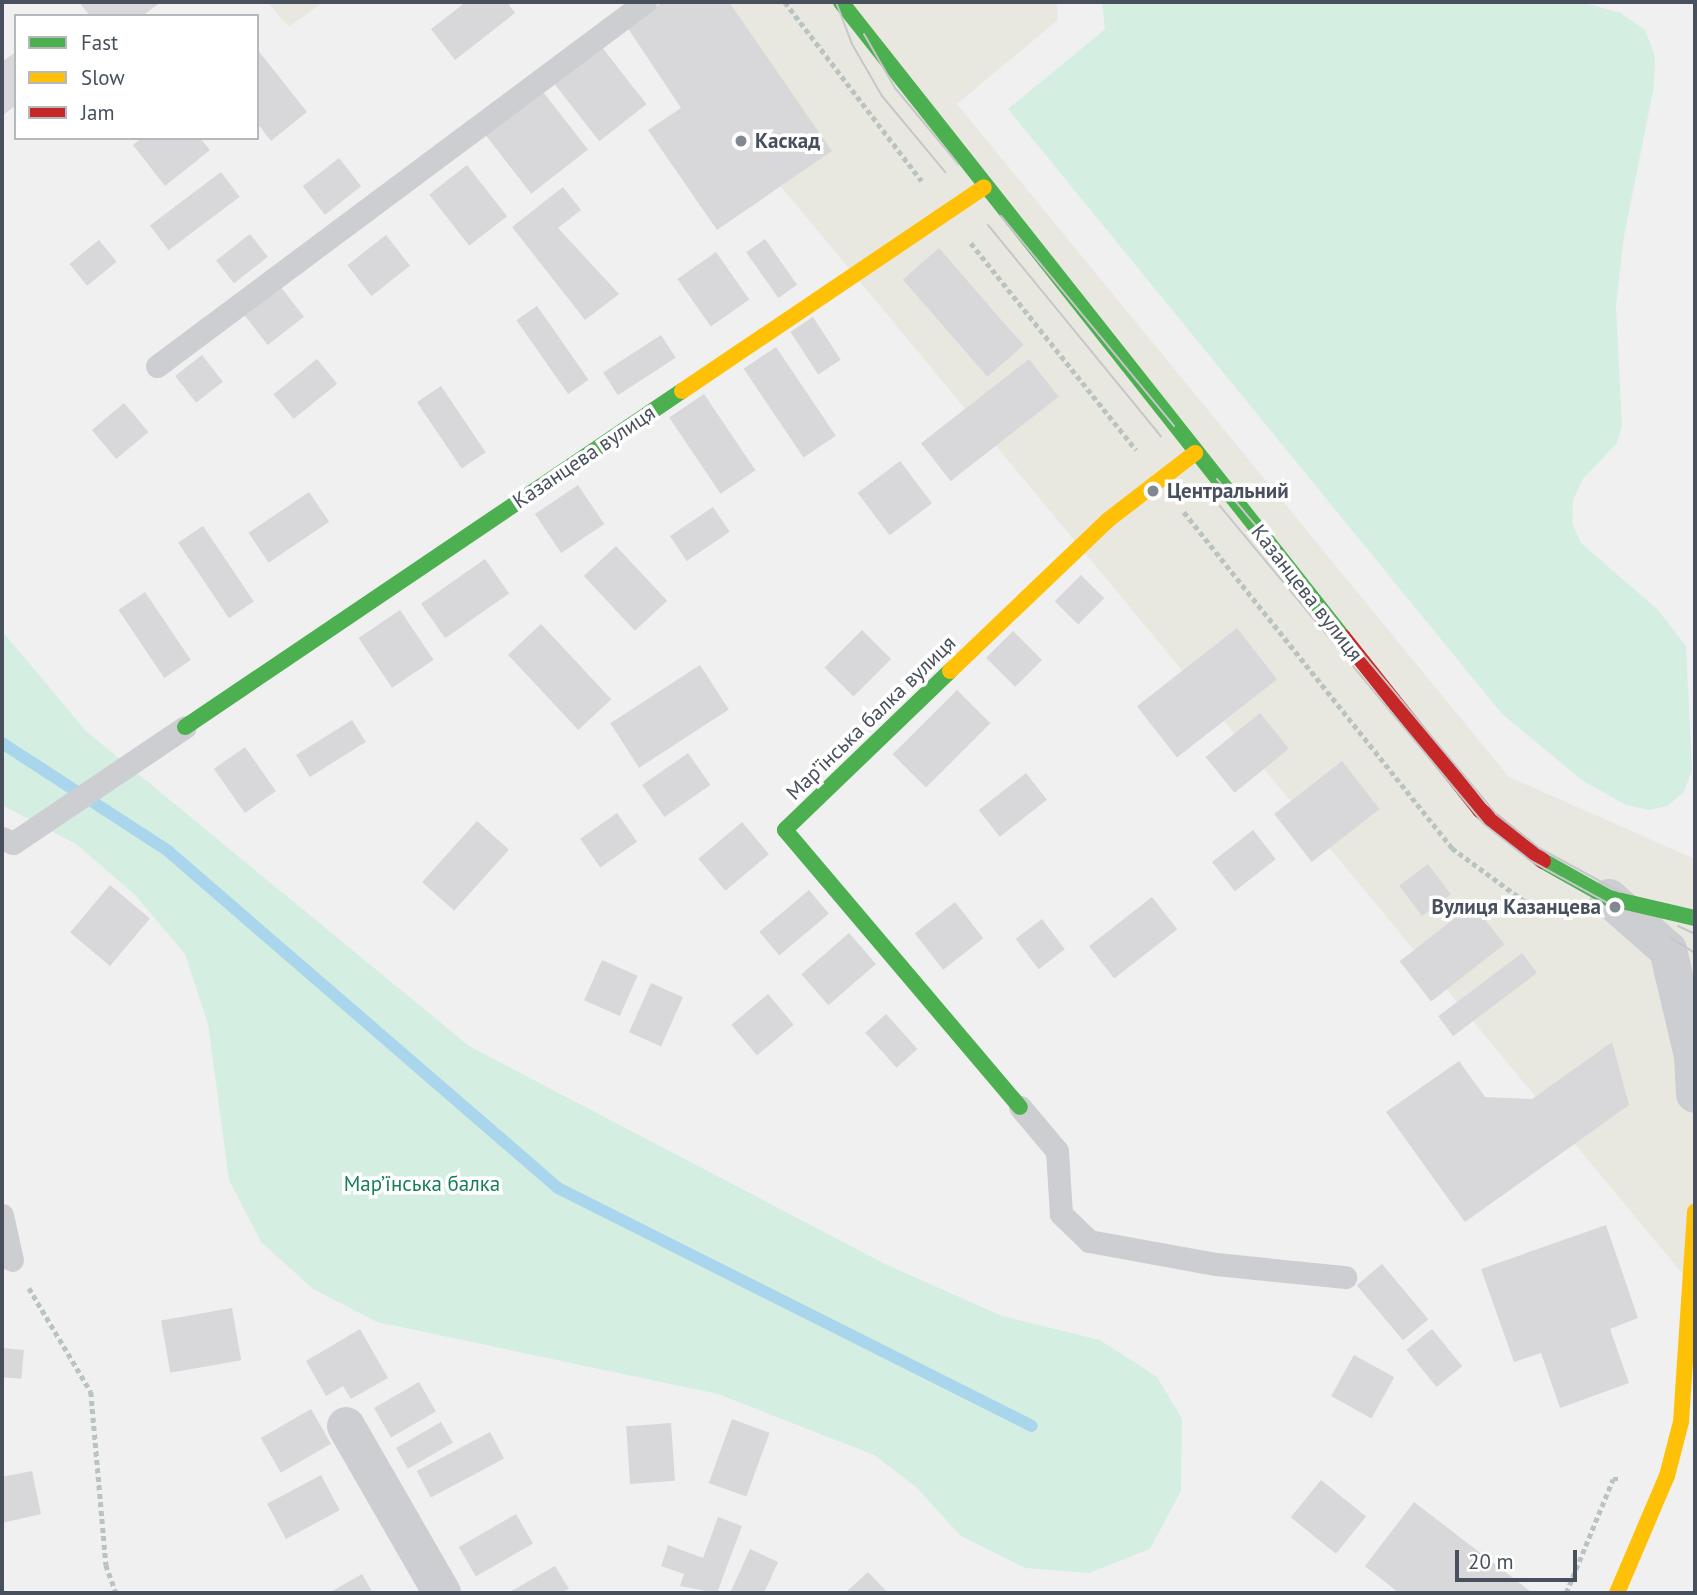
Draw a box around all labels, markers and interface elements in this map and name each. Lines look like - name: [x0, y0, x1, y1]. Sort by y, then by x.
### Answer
- legend: [14, 14, 259, 140]
- text: Fast: [81, 29, 118, 56]
- text: Slow: [81, 64, 125, 91]
- text: Jam: [81, 99, 115, 126]
- place label: Каскад: [755, 128, 820, 154]
- marker: Каскад: [733, 133, 749, 149]
- street label: Казанцева вулиця: [508, 400, 660, 514]
- place label: Центральний: [1167, 478, 1289, 504]
- marker: Центральний: [1145, 483, 1161, 499]
- street label: Казанцева вулиця: [1246, 520, 1368, 666]
- street label: Мар’їнська балка вулиця: [781, 631, 961, 805]
- place label: Вулиця Казанцева: [1432, 894, 1601, 920]
- marker: Вулиця Казанцева: [1607, 899, 1623, 915]
- park label: Мар’їнська балка: [344, 1171, 500, 1197]
- scale bar: [1459, 1536, 1582, 1580]
- text: 20 m: [1468, 1548, 1514, 1575]

